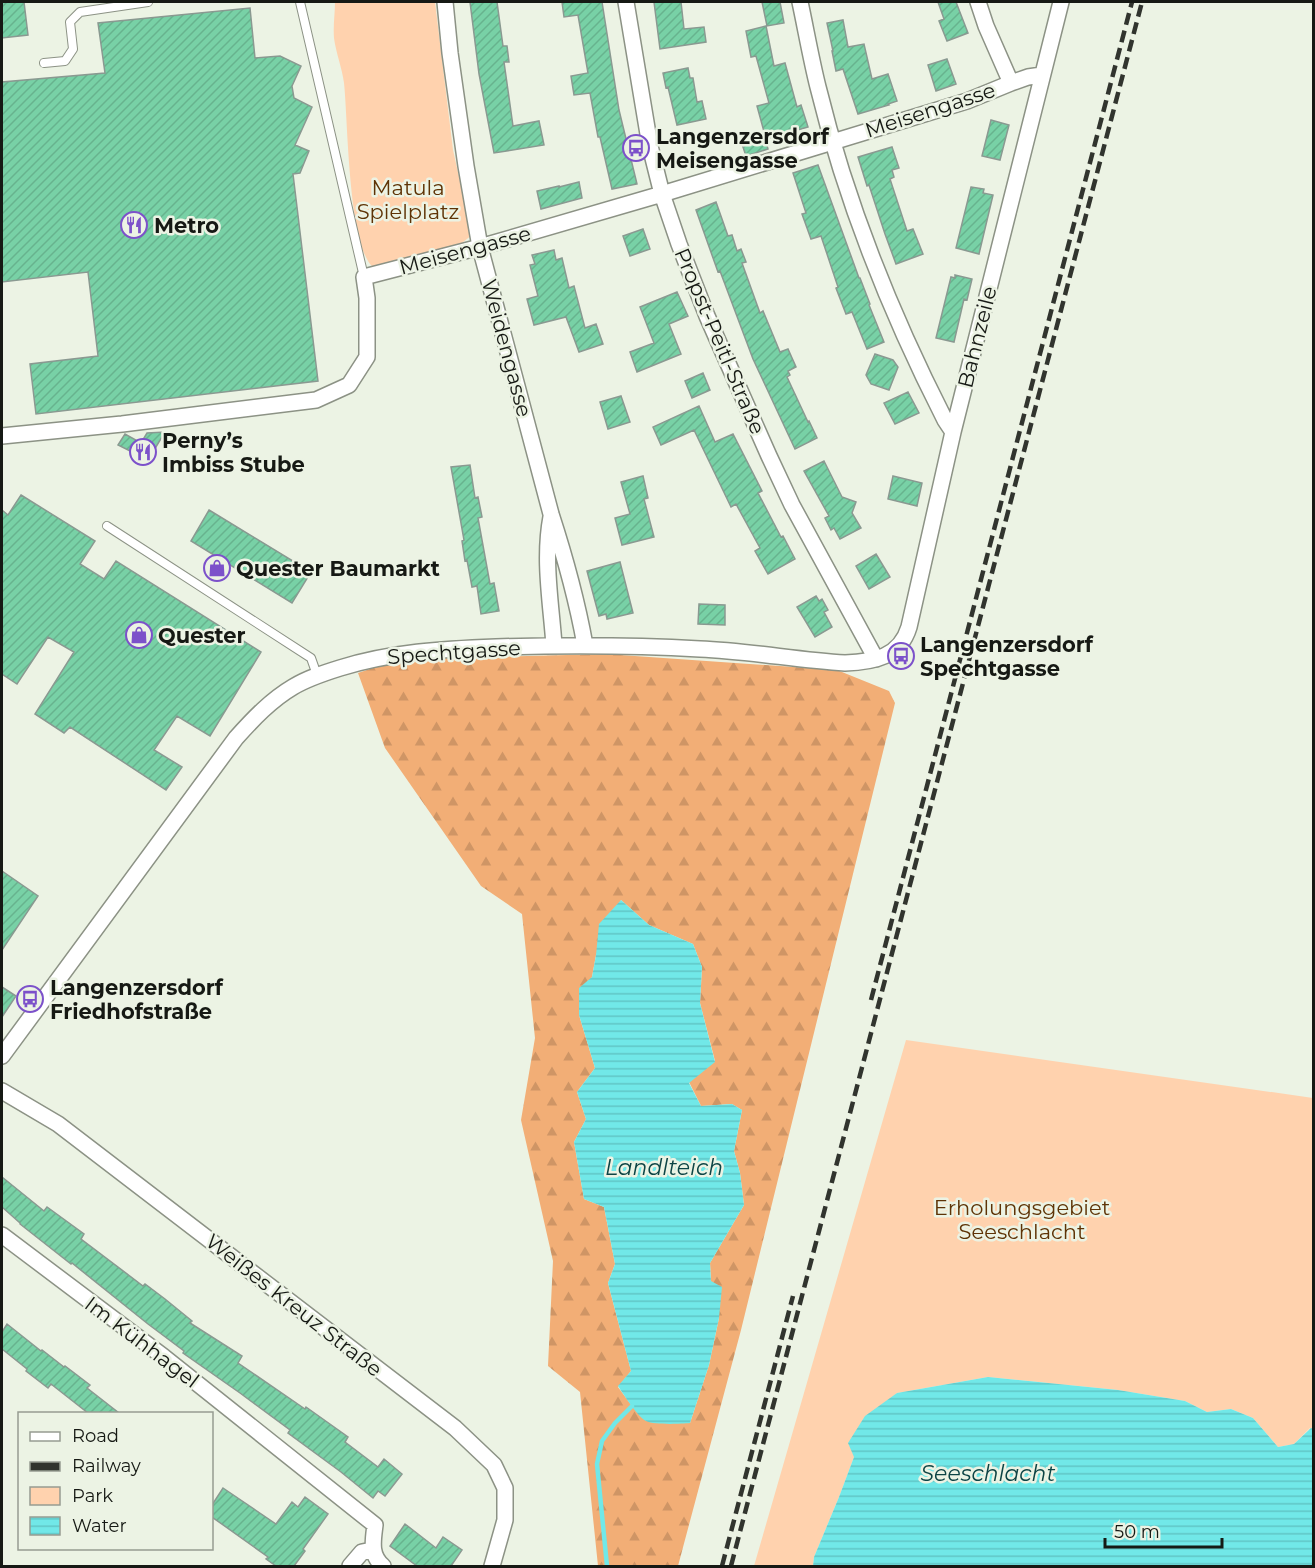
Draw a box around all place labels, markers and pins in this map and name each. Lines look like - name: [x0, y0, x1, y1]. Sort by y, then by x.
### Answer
- place label: Langenzersdorf Meisengasse: [656, 124, 830, 173]
- bus stop icon: Langenzersdorf Meisengasse: [621, 133, 651, 163]
- restaurant icon: Metro: [119, 210, 149, 240]
- place label: Metro: [154, 213, 219, 238]
- place label: Perny’s Imbiss Stube: [162, 428, 305, 477]
- restaurant icon: Perny’s Imbiss Stube: [128, 437, 158, 467]
- shop icon: Quester Baumarkt: [202, 553, 232, 583]
- place label: Quester Baumarkt: [236, 556, 440, 581]
- shop icon: Quester: [124, 620, 154, 650]
- place label: Quester: [158, 623, 246, 648]
- place label: Langenzersdorf Spechtgasse: [920, 632, 1094, 681]
- bus stop icon: Langenzersdorf Spechtgasse: [886, 641, 916, 671]
- place label: Langenzersdorf Friedhofstraße: [50, 975, 224, 1024]
- bus stop icon: Langenzersdorf Friedhofstraße: [15, 984, 45, 1014]

